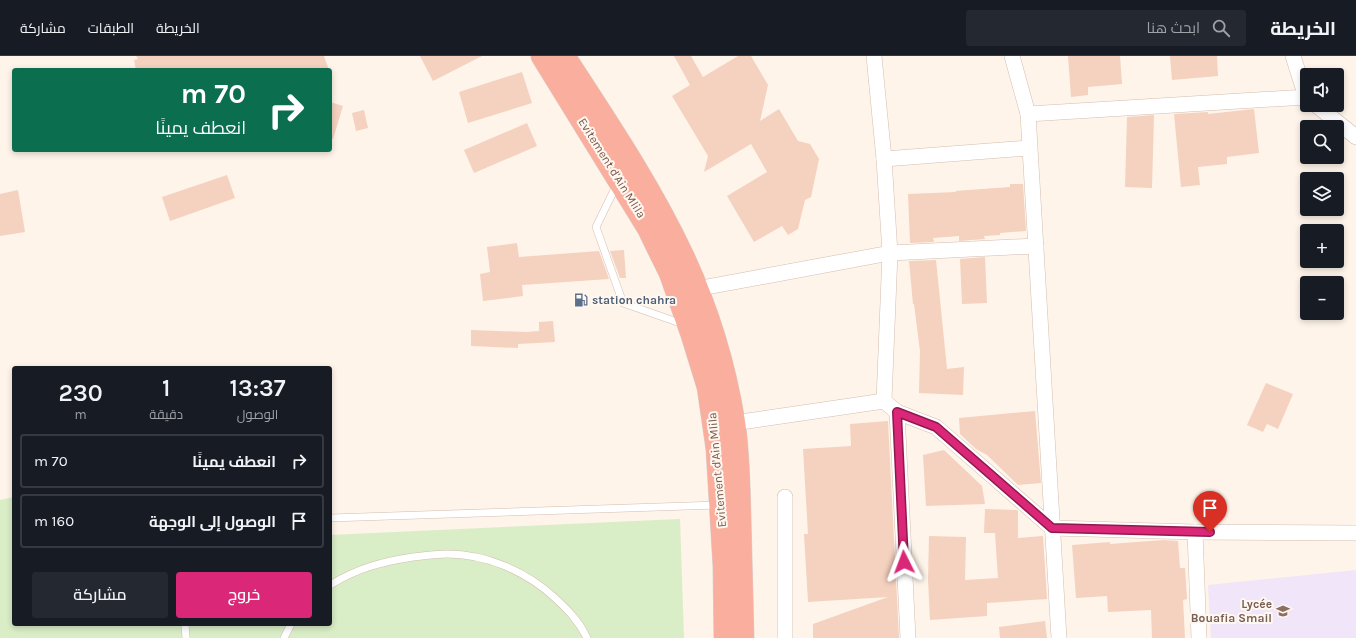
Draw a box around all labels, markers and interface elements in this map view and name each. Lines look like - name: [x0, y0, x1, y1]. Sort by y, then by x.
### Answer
- search box: [966, 10, 1246, 46]
- icon: search: [1210, 17, 1232, 39]
- text: الخريطة: [1270, 18, 1336, 40]
- text: ابحث هنا: [1146, 19, 1200, 37]
- text: مشاركة: [20, 20, 66, 37]
- text: الطبقات: [88, 20, 134, 37]
- text: الخريطة: [156, 20, 200, 37]
- map controls: [1300, 68, 1344, 320]
- button: sound: [1300, 68, 1344, 112]
- text: 70 m: [181, 77, 246, 110]
- icon: right: [260, 84, 312, 136]
- street label: Evitement d'Ain Mlila: [575, 115, 649, 221]
- text: انعطف يمينًا: [155, 117, 246, 139]
- button: search: [1300, 120, 1344, 164]
- button: layers: [1300, 172, 1344, 216]
- button: +: [1300, 224, 1344, 268]
- button: −: [1300, 276, 1344, 320]
- fuel station icon: station chahra: [573, 292, 589, 308]
- place label: station chahra: [592, 293, 676, 307]
- text: 1: [162, 374, 170, 402]
- text: 13:37: [230, 374, 285, 402]
- text: 230: [59, 379, 103, 407]
- text: m: [75, 407, 87, 422]
- text: دقيقة: [149, 407, 183, 422]
- text: الوصول: [237, 407, 278, 422]
- street label: Evitement d'Ain Mlila: [705, 412, 729, 528]
- icon: right: [288, 450, 310, 472]
- text: 70 m: [34, 452, 68, 470]
- text: انعطف يمينًا: [192, 453, 276, 471]
- pin: [1193, 491, 1227, 532]
- icon: arrive: [1199, 497, 1221, 519]
- icon: arrive: [288, 510, 310, 532]
- text: 160 m: [34, 512, 74, 530]
- text: الوصول إلى الوجهة: [149, 513, 276, 531]
- position arrow: [883, 541, 925, 583]
- button: مشاركة: [32, 572, 168, 618]
- button: خروج: [176, 572, 312, 618]
- place label: Lycée Bouafia Smail: [1191, 597, 1272, 625]
- school or university icon: Lycée Bouafia Smail: [1275, 603, 1291, 619]

